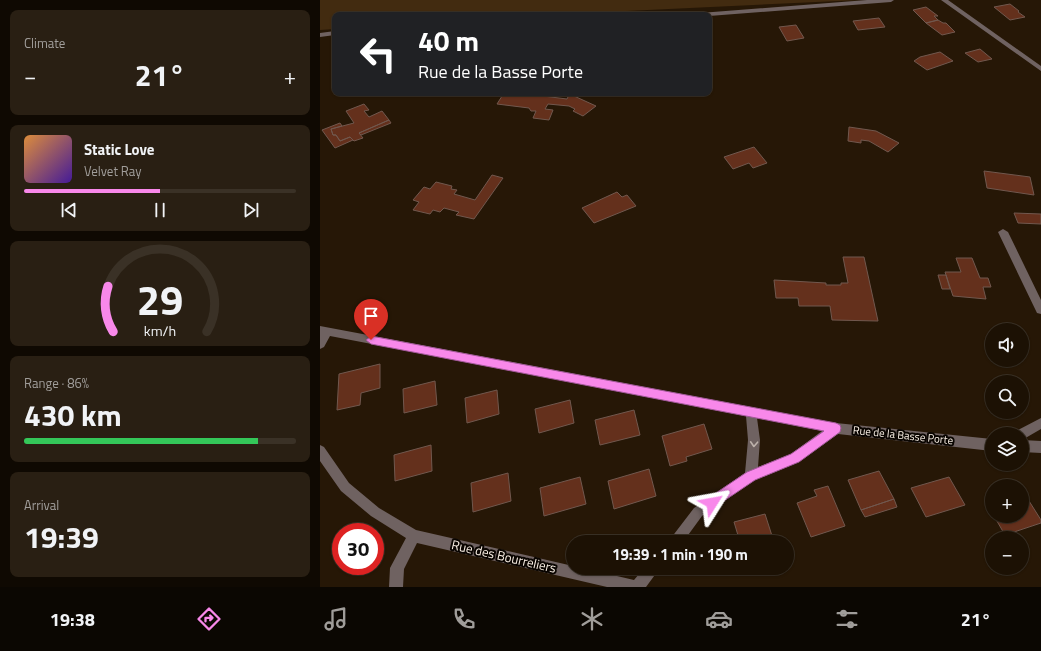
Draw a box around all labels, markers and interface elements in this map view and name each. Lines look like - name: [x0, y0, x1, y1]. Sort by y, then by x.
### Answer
- text: 40 m: [418, 19, 479, 62]
- icon: left: [352, 28, 404, 80]
- text: Climate: [24, 33, 65, 53]
- text: 21°: [135, 52, 185, 98]
- text: Rue de la Basse Porte: [418, 58, 583, 85]
- text: −: [24, 59, 36, 93]
- text: +: [284, 59, 296, 93]
- text: Static Love: [84, 138, 155, 161]
- text: Velvet Ray: [84, 161, 142, 181]
- icon: previous: [58, 199, 80, 221]
- icon: pause: [149, 199, 171, 221]
- icon: next: [240, 199, 262, 221]
- text: 29: [137, 267, 183, 330]
- pin: [354, 299, 388, 340]
- icon: arrive: [360, 305, 382, 327]
- text: km/h: [144, 319, 176, 341]
- map controls: [985, 323, 1029, 575]
- button: sound: [985, 323, 1029, 367]
- text: Range · 86%: [24, 373, 89, 393]
- button: search: [985, 375, 1029, 419]
- text: 430 km: [24, 392, 122, 438]
- street label: Rue de la Basse Porte: [852, 422, 954, 448]
- button: layers: [985, 427, 1029, 471]
- one-way arrow: [749, 441, 758, 447]
- button: +: [985, 479, 1029, 523]
- position arrow: [691, 482, 733, 524]
- text: Arrival: [24, 495, 59, 515]
- text: 19:39: [24, 514, 99, 560]
- speed limit sign: 30: [332, 523, 384, 575]
- button: −: [985, 531, 1029, 575]
- street label: Rue des Bourreliers: [450, 534, 558, 578]
- text: 19:39 · 1 min · 190 m: [612, 543, 748, 566]
- icon: directions: [195, 605, 223, 633]
- icon: music: [322, 605, 350, 633]
- icon: phone: [450, 605, 478, 633]
- icon: climate: [578, 605, 606, 633]
- icon: car: [705, 605, 733, 633]
- icon: filters: [833, 605, 861, 633]
- text: 19:38: [50, 606, 95, 633]
- text: 21°: [961, 606, 991, 633]

